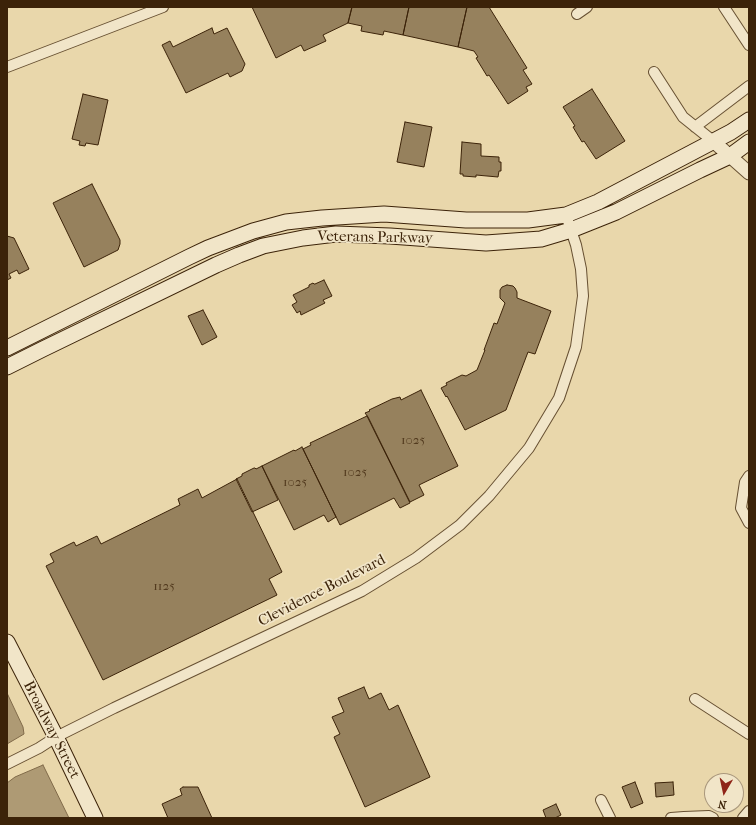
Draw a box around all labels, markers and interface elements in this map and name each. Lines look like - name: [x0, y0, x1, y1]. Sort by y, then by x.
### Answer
- street label: Veterans Parkway: [317, 228, 433, 248]
- house number: 1025: [401, 433, 425, 449]
- house number: 1025: [343, 465, 367, 481]
- house number: 1025: [283, 475, 307, 491]
- street label: Clevidence Boulevard: [255, 551, 389, 631]
- house number: 1125: [153, 579, 175, 595]
- street label: Broadway Street: [19, 678, 83, 782]
- north arrow: [704, 773, 744, 813]
- text: N: [717, 797, 727, 811]

